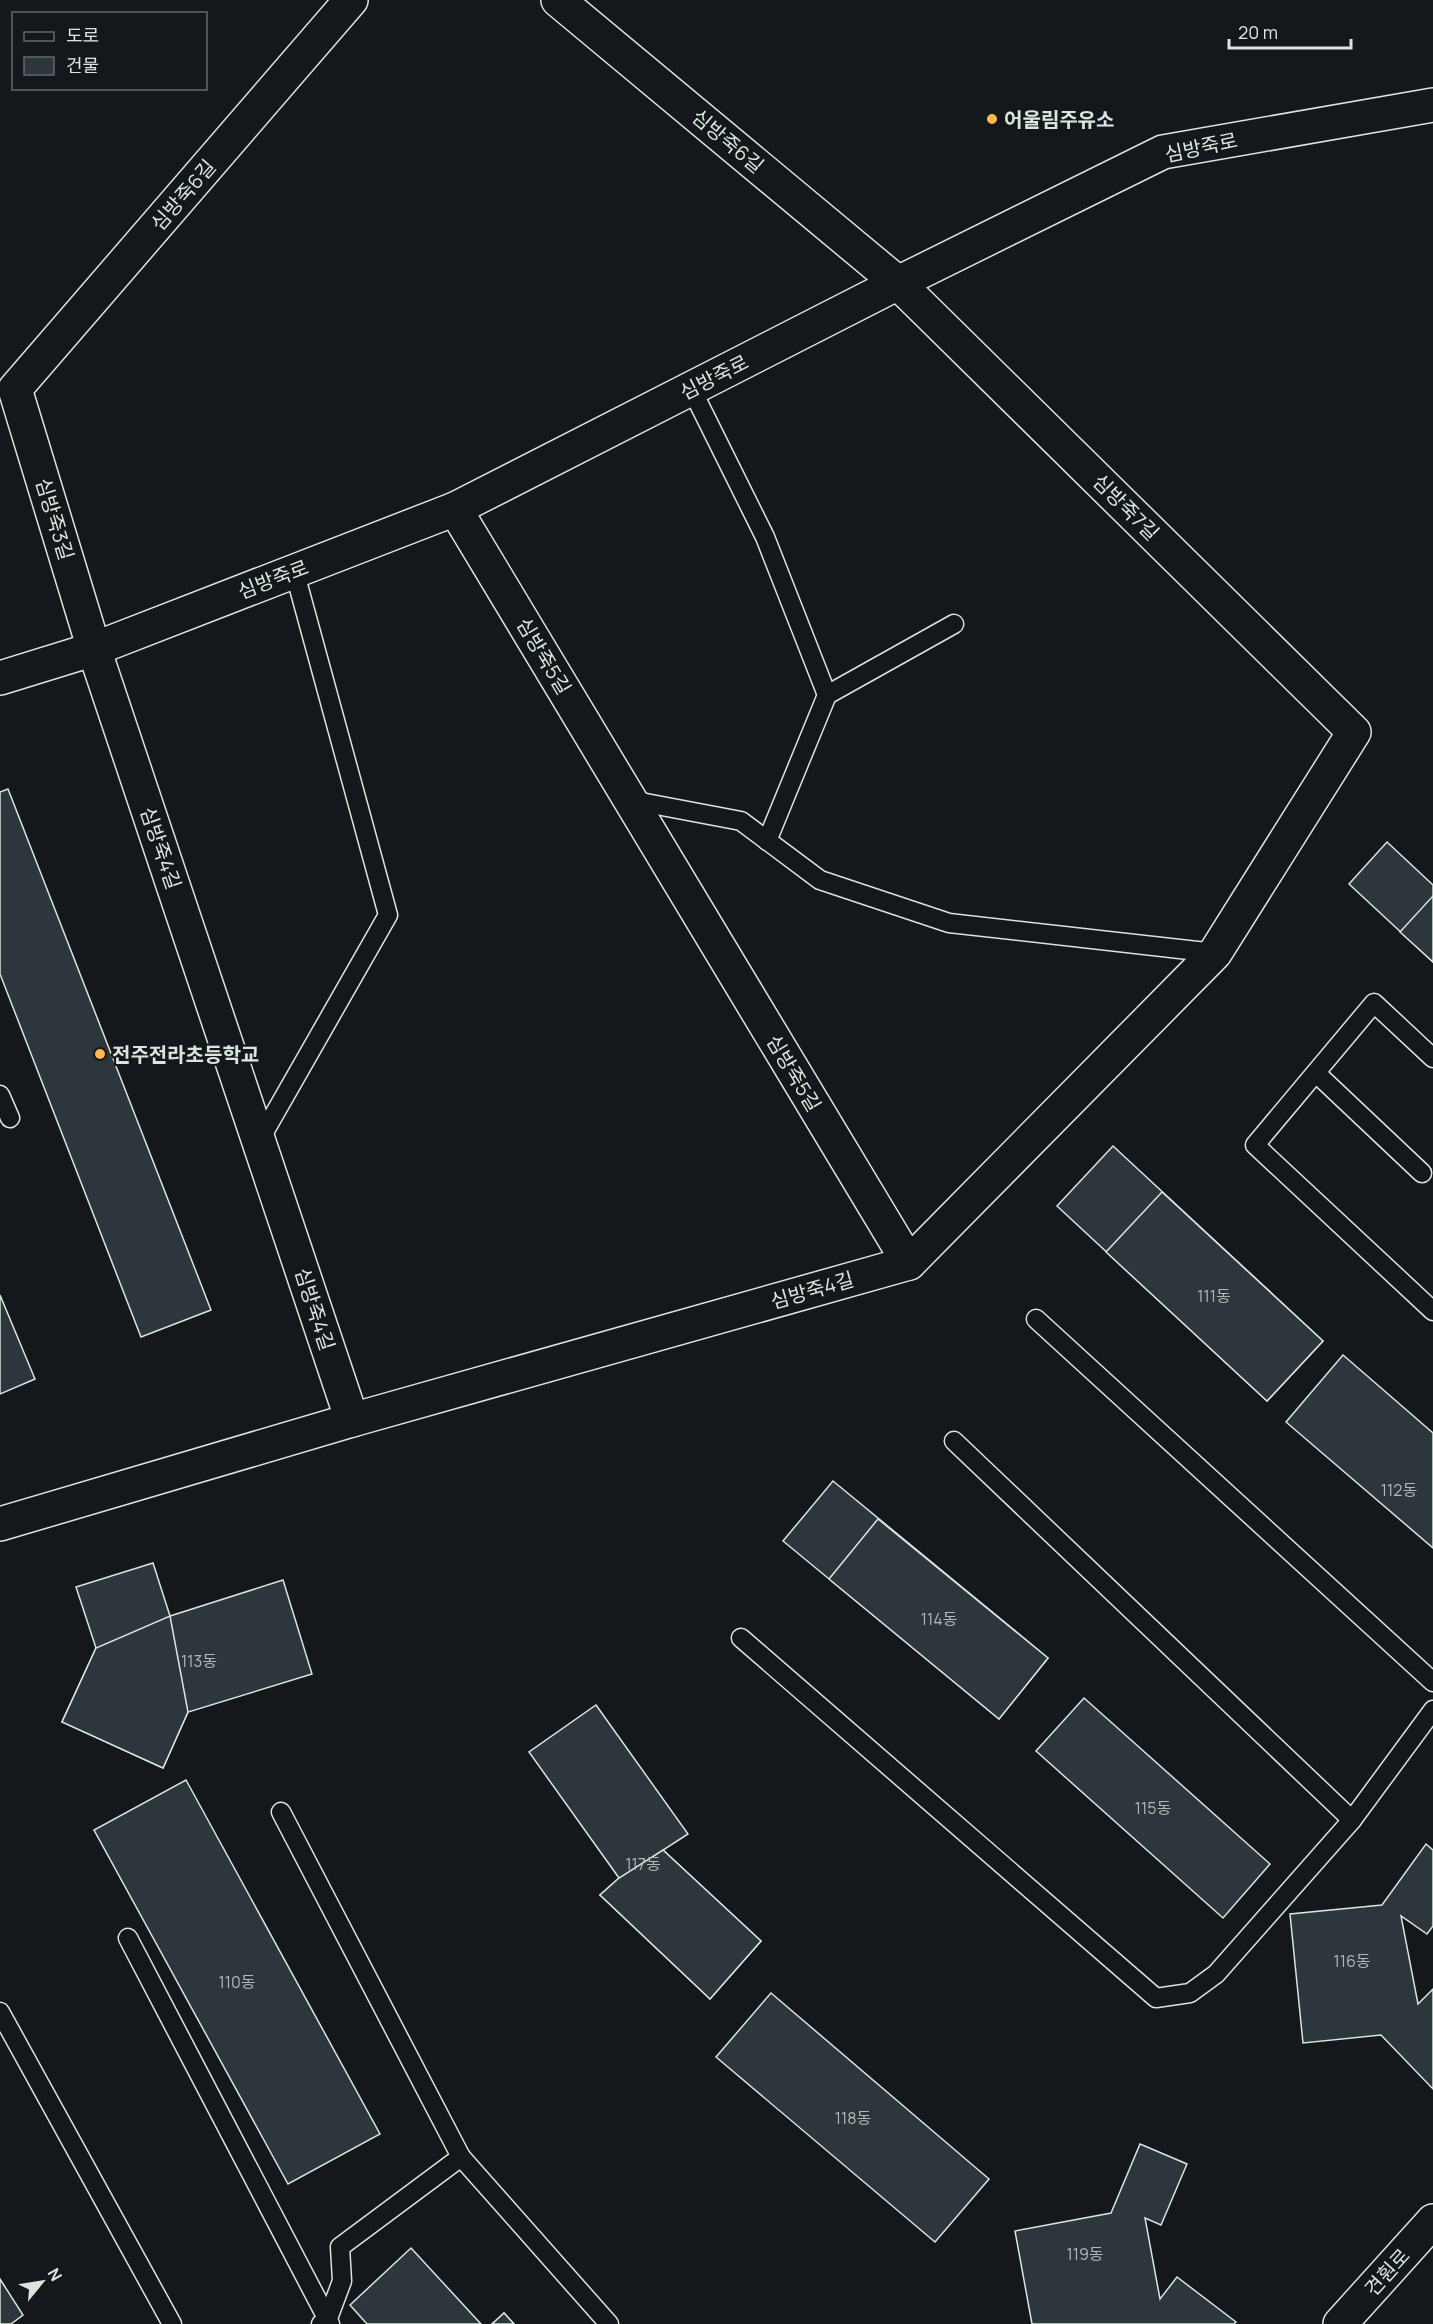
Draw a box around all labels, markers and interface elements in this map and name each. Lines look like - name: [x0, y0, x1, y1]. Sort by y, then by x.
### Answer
- legend: [12, 12, 207, 90]
- scale bar: [1229, 12, 1350, 50]
- text: 20 m: [1238, 20, 1278, 44]
- text: 도로: [66, 23, 99, 47]
- text: 건물: [66, 53, 99, 77]
- street label: 심방죽6길: [686, 103, 770, 179]
- place label: 어울림주유소: [1004, 106, 1114, 133]
- marker: 어울림주유소: [985, 112, 999, 126]
- street label: 심방죽로: [1162, 126, 1240, 168]
- street label: 심방죽6길: [145, 154, 221, 236]
- street label: 심방죽로: [675, 348, 753, 406]
- street label: 심방죽7길: [1087, 468, 1165, 546]
- street label: 심방죽3길: [30, 475, 80, 563]
- street label: 심방죽로: [234, 553, 312, 605]
- street label: 심방죽5길: [510, 613, 578, 699]
- street label: 심방죽4길: [134, 803, 188, 893]
- street label: 심방죽5길: [760, 1030, 828, 1116]
- place label: 전주전라초등학교: [112, 1041, 259, 1068]
- marker: 전주전라초등학교: [93, 1047, 107, 1061]
- street label: 심방죽4길: [289, 1264, 341, 1354]
- street label: 심방죽4길: [767, 1265, 857, 1315]
- house number: 111동: [1197, 1285, 1231, 1307]
- house number: 112동: [1381, 1479, 1417, 1501]
- house number: 114동: [921, 1608, 958, 1630]
- house number: 113동: [181, 1650, 217, 1672]
- house number: 115동: [1135, 1797, 1171, 1819]
- house number: 117동: [625, 1853, 661, 1875]
- house number: 116동: [1333, 1950, 1371, 1972]
- house number: 110동: [219, 1971, 256, 1993]
- house number: 118동: [835, 2107, 872, 2129]
- street label: 견훤로: [1358, 2242, 1416, 2302]
- house number: 119동: [1066, 2243, 1104, 2265]
- north arrow: [12, 2252, 72, 2312]
- text: N: [43, 2264, 67, 2285]

